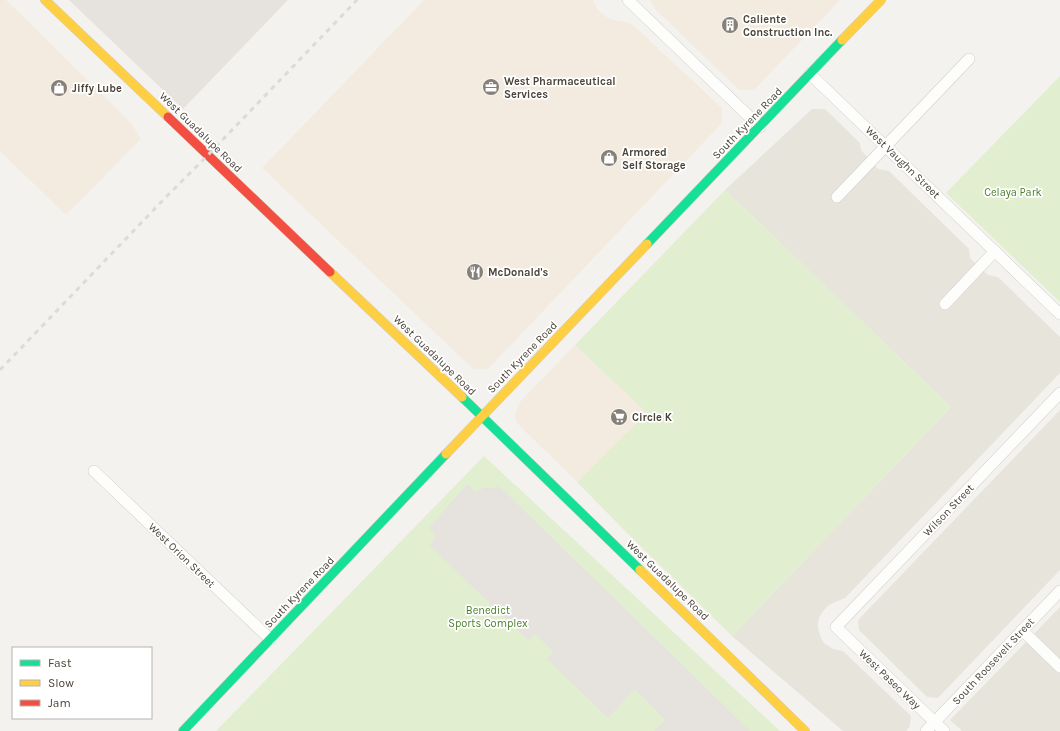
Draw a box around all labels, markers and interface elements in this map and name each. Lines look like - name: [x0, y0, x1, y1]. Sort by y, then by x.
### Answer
- place label: Caliente Construction Inc.: [743, 13, 833, 39]
- building icon: Caliente Construction Inc.: [720, 15, 740, 35]
- place label: West Pharmaceutical Services: [504, 75, 616, 101]
- office icon: West Pharmaceutical Services: [481, 77, 501, 97]
- shop icon: Jiffy Lube: [49, 78, 69, 98]
- place label: Jiffy Lube: [72, 82, 122, 95]
- street label: South Kyrene Road: [710, 85, 785, 162]
- street label: West Guadalupe Road: [157, 90, 245, 175]
- street label: West Vaughn Street: [863, 123, 943, 201]
- place label: Armored Self Storage: [622, 146, 686, 172]
- shop icon: Armored Self Storage: [599, 148, 619, 168]
- park label: Celaya Park: [984, 186, 1042, 199]
- restaurant icon: McDonald's: [465, 262, 485, 282]
- place label: McDonald's: [488, 266, 549, 279]
- street label: West Guadalupe Road: [391, 313, 479, 398]
- street label: South Kyrene Road: [485, 319, 560, 396]
- supermarket icon: Circle K: [609, 407, 629, 427]
- place label: Circle K: [632, 411, 673, 424]
- street label: Wilson Street: [920, 482, 976, 539]
- street label: West Orion Street: [146, 520, 218, 590]
- street label: West Guadalupe Road: [624, 538, 712, 623]
- street label: South Kyrene Road: [262, 554, 337, 631]
- park label: Benedict Sports Complex: [448, 604, 528, 630]
- street label: South Roosevelt Street: [950, 615, 1037, 708]
- legend: [12, 647, 152, 719]
- street label: West Paseo Way: [856, 647, 923, 712]
- text: Fast: [48, 656, 72, 670]
- text: Slow: [48, 676, 74, 690]
- text: Jam: [48, 696, 71, 710]

